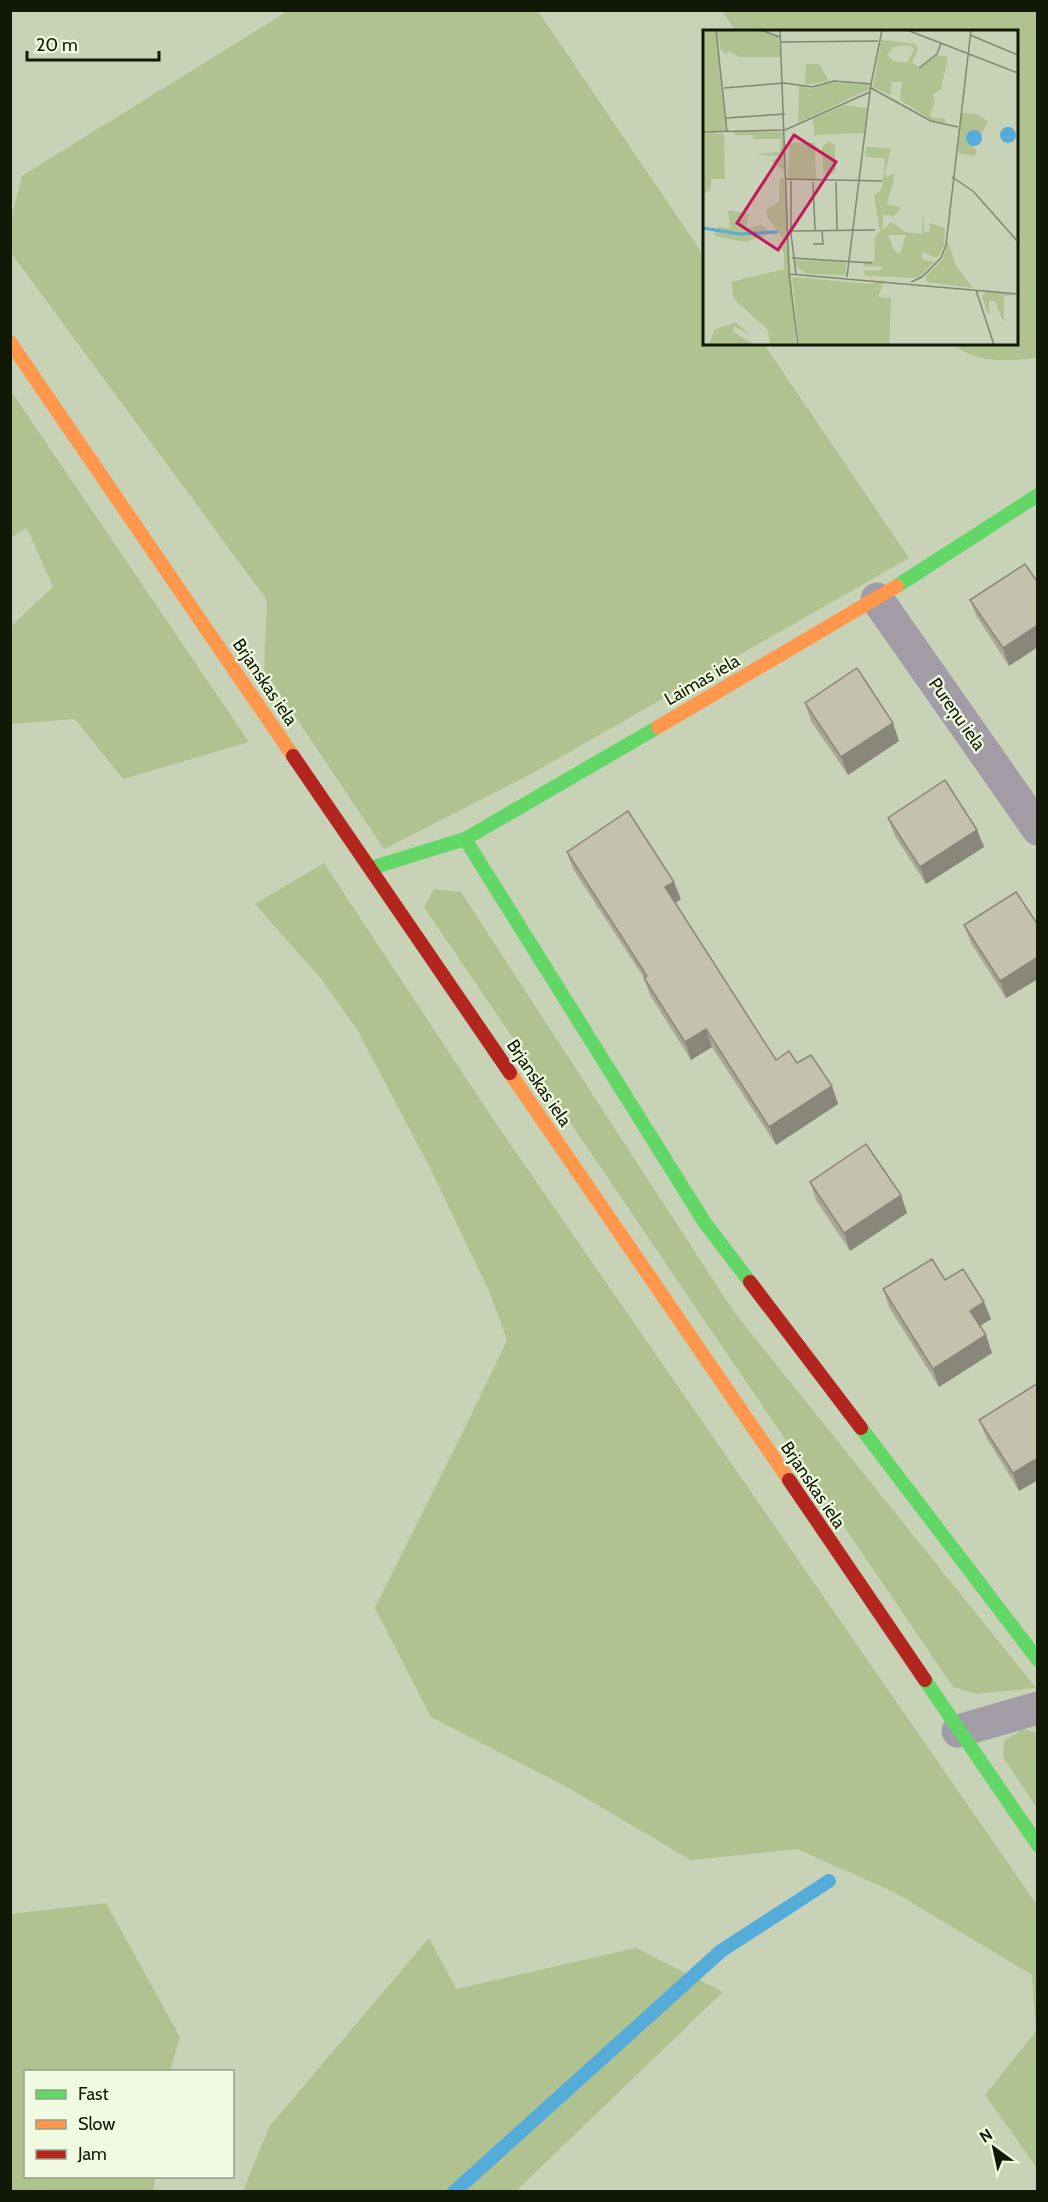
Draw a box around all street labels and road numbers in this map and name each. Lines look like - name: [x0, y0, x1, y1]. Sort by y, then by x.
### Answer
- street label: Brjanskas iela: [228, 634, 302, 730]
- street label: Laimas iela: [660, 649, 744, 710]
- street label: Pureņu iela: [923, 673, 990, 755]
- street label: Brjanskas iela: [502, 1035, 576, 1131]
- street label: Brjanskas iela: [776, 1437, 850, 1533]

